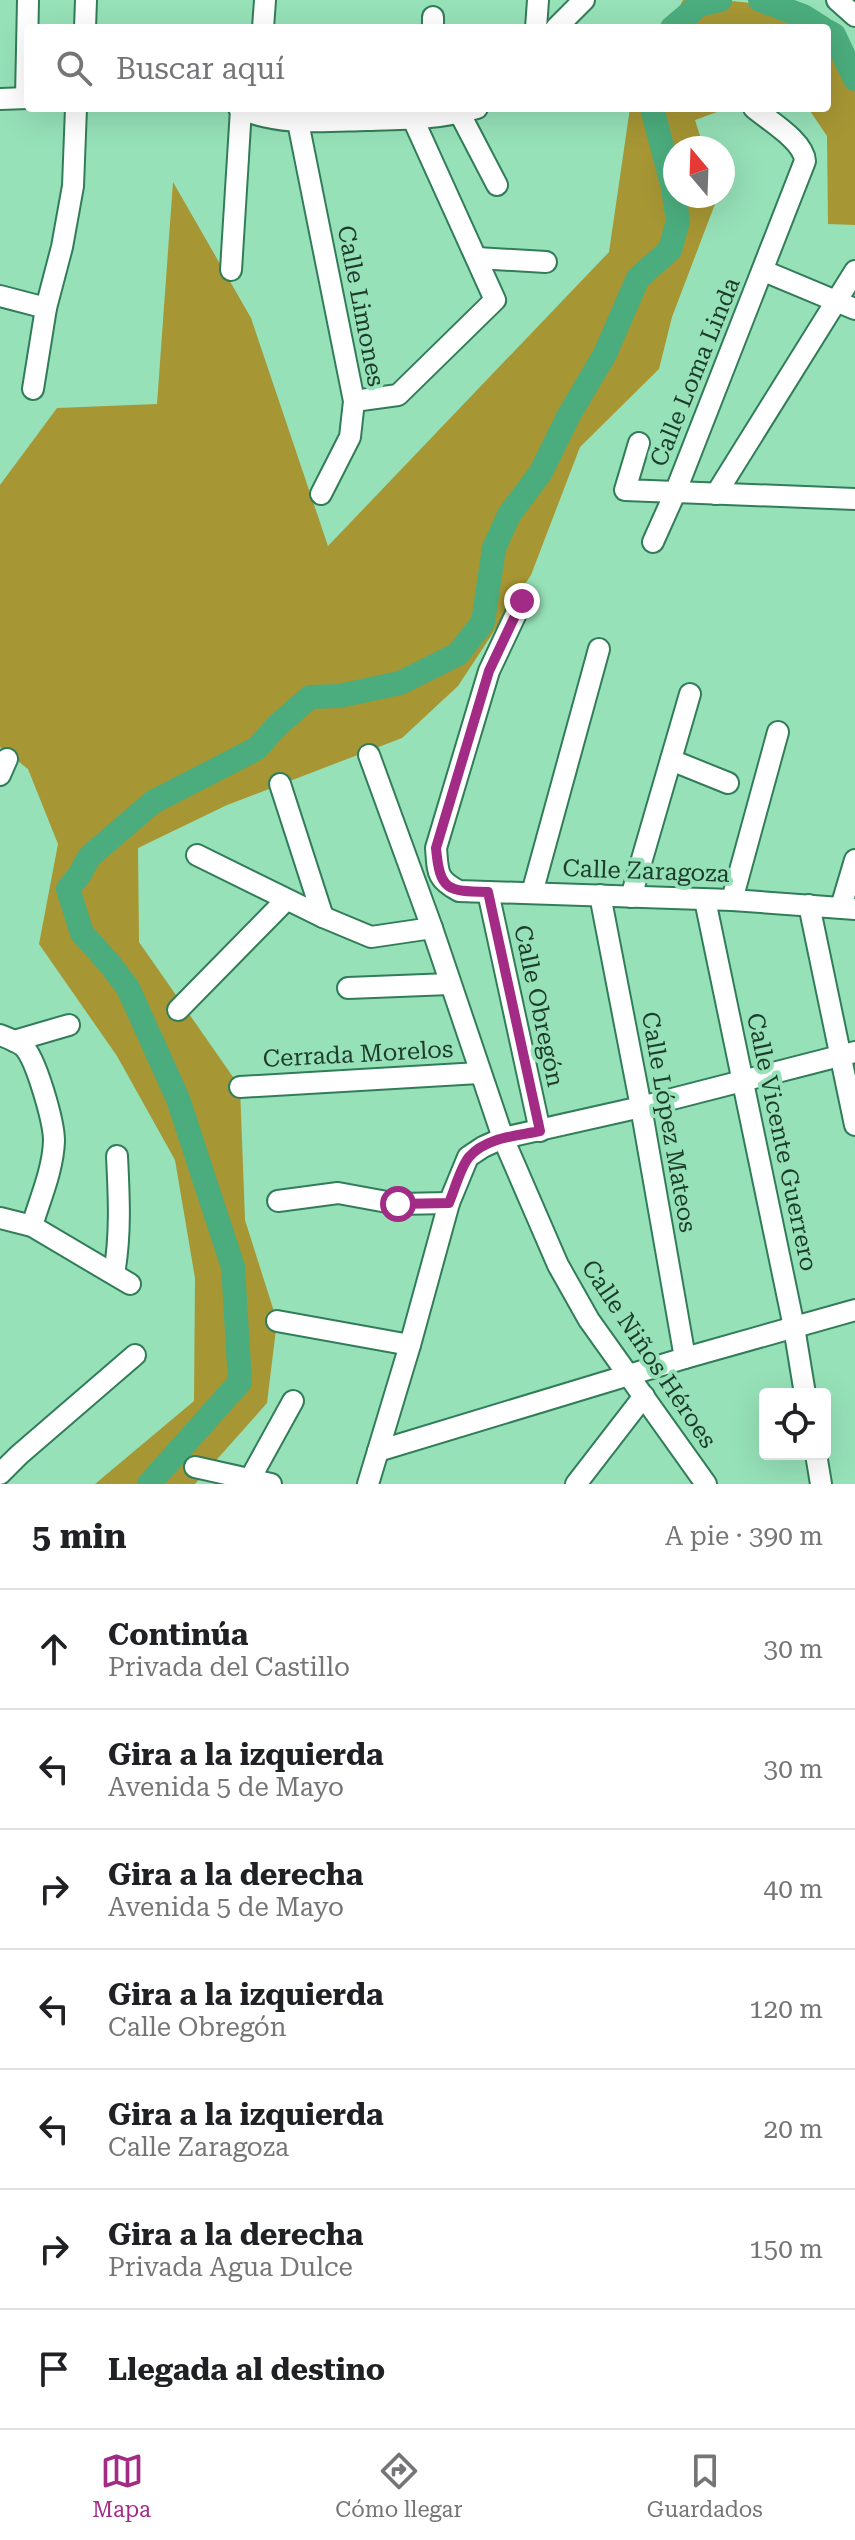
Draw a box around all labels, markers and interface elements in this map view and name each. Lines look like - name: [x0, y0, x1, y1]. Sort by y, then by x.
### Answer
- search box: [24, 24, 831, 112]
- icon: search: [52, 46, 96, 90]
- text: Buscar aquí: [116, 51, 285, 86]
- north arrow: [663, 136, 735, 208]
- street label: Calle Limones: [332, 223, 390, 389]
- street label: Calle Loma Linda: [644, 273, 746, 471]
- route end: [504, 583, 540, 619]
- street label: Calle Zaragoza: [562, 854, 730, 888]
- street label: Calle Obregón: [508, 923, 570, 1089]
- street label: Calle López Mateos: [636, 1009, 702, 1235]
- street label: Calle Vicente Guerrero: [741, 1010, 823, 1274]
- street label: Cerrada Morelos: [262, 1035, 454, 1073]
- route start: [380, 1186, 416, 1222]
- street label: Calle Niños Héroes: [576, 1255, 722, 1453]
- map controls: [759, 1388, 831, 1460]
- button: locate: [759, 1388, 831, 1460]
- text: 5 min: [32, 1516, 127, 1556]
- text: A pie · 390 m: [665, 1521, 823, 1551]
- text: Continúa: [108, 1617, 248, 1652]
- icon: ahead: [32, 1627, 76, 1671]
- text: 30 m: [764, 1634, 823, 1664]
- text: Privada del Castillo: [108, 1652, 350, 1682]
- text: Gira a la izquierda: [108, 1737, 384, 1772]
- icon: left: [32, 1747, 76, 1791]
- text: 30 m: [764, 1754, 823, 1784]
- text: Avenida 5 de Mayo: [108, 1772, 344, 1802]
- text: Gira a la derecha: [108, 1857, 363, 1892]
- icon: right: [32, 1867, 76, 1911]
- text: 40 m: [764, 1874, 823, 1904]
- text: Avenida 5 de Mayo: [108, 1892, 344, 1922]
- text: Gira a la izquierda: [108, 1977, 384, 2012]
- icon: left: [32, 1987, 76, 2031]
- text: 120 m: [749, 1994, 823, 2024]
- text: Calle Obregón: [108, 2012, 287, 2042]
- text: Gira a la izquierda: [108, 2097, 384, 2132]
- icon: left: [32, 2107, 76, 2151]
- text: 20 m: [764, 2114, 823, 2144]
- text: Calle Zaragoza: [108, 2132, 289, 2162]
- text: Gira a la derecha: [108, 2217, 363, 2252]
- icon: right: [32, 2227, 76, 2271]
- text: 150 m: [749, 2234, 823, 2264]
- text: Privada Agua Dulce: [108, 2252, 353, 2282]
- icon: arrive: [32, 2347, 76, 2391]
- text: Llegada al destino: [108, 2352, 385, 2387]
- tab: Mapa: [92, 2449, 151, 2522]
- tab: Cómo llegar: [335, 2449, 462, 2522]
- tab: Guardados: [647, 2449, 763, 2522]

